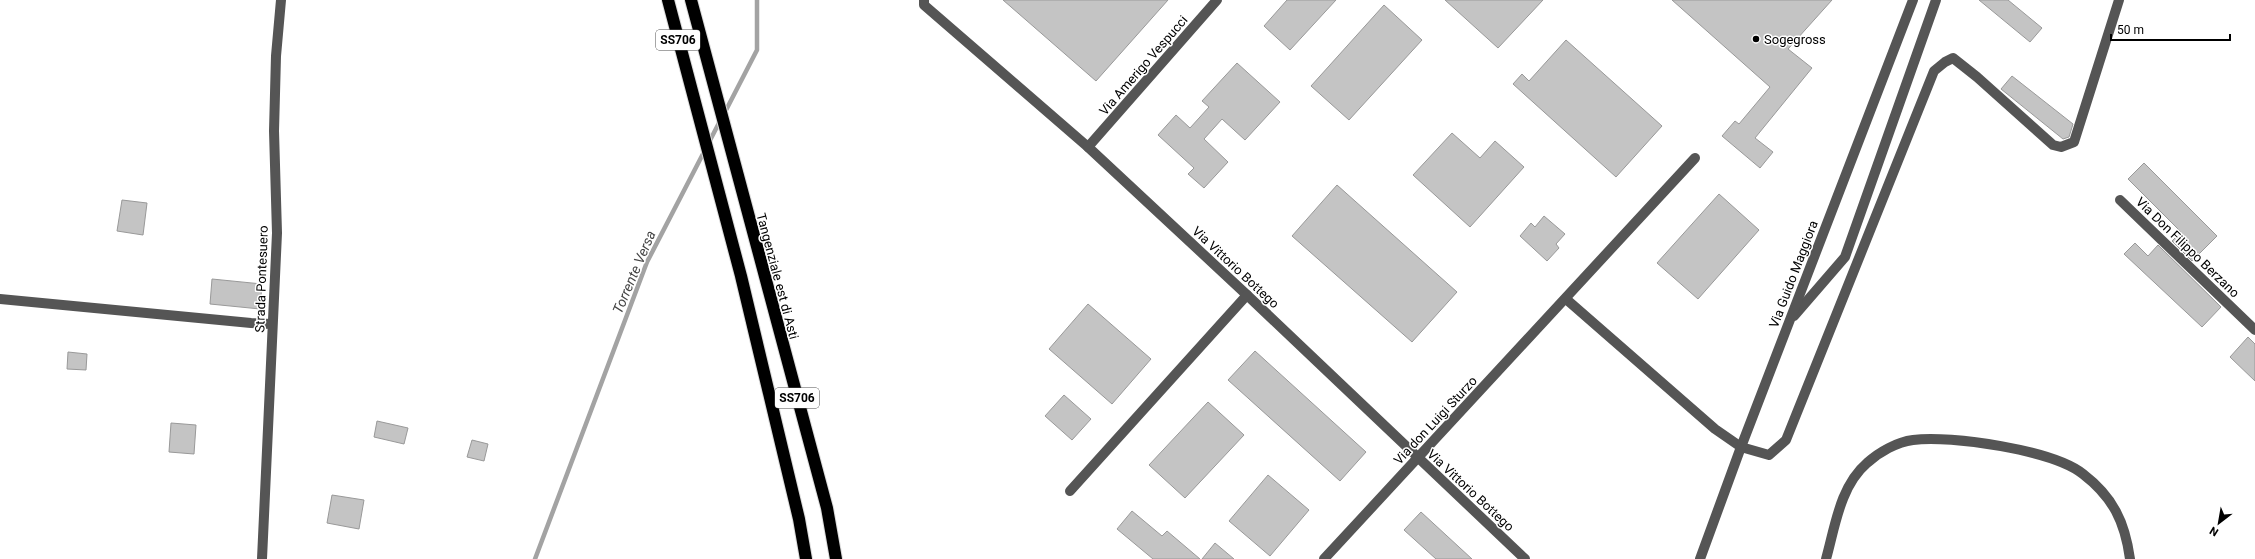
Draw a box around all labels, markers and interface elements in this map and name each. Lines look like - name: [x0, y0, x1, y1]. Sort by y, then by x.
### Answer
- street label: Via Amerigo Vespucci: [1096, 13, 1191, 118]
- scale bar: [2111, 16, 2230, 42]
- text: 50 m: [2117, 23, 2144, 37]
- road number: SS706: [656, 30, 700, 50]
- place label: Sogegross: [1764, 32, 1826, 47]
- marker: Sogegross: [1751, 34, 1761, 44]
- street label: Via Don Filippo Berzano: [2133, 194, 2242, 301]
- street label: Tangenziale est di Asti: [753, 211, 802, 341]
- street label: Via Guido Maggiora: [1766, 218, 1821, 330]
- street label: Via Vittorio Bottego: [1189, 223, 1282, 311]
- street label: Strada Pontesuero: [252, 225, 271, 333]
- water label: Torrente Versa: [609, 228, 659, 316]
- street label: Via don Luigi Sturzo: [1391, 373, 1480, 467]
- road number: SS706: [775, 388, 819, 408]
- street label: Via Vittorio Bottego: [1424, 446, 1517, 534]
- north arrow: [2199, 503, 2239, 543]
- text: N: [2207, 523, 2221, 539]

